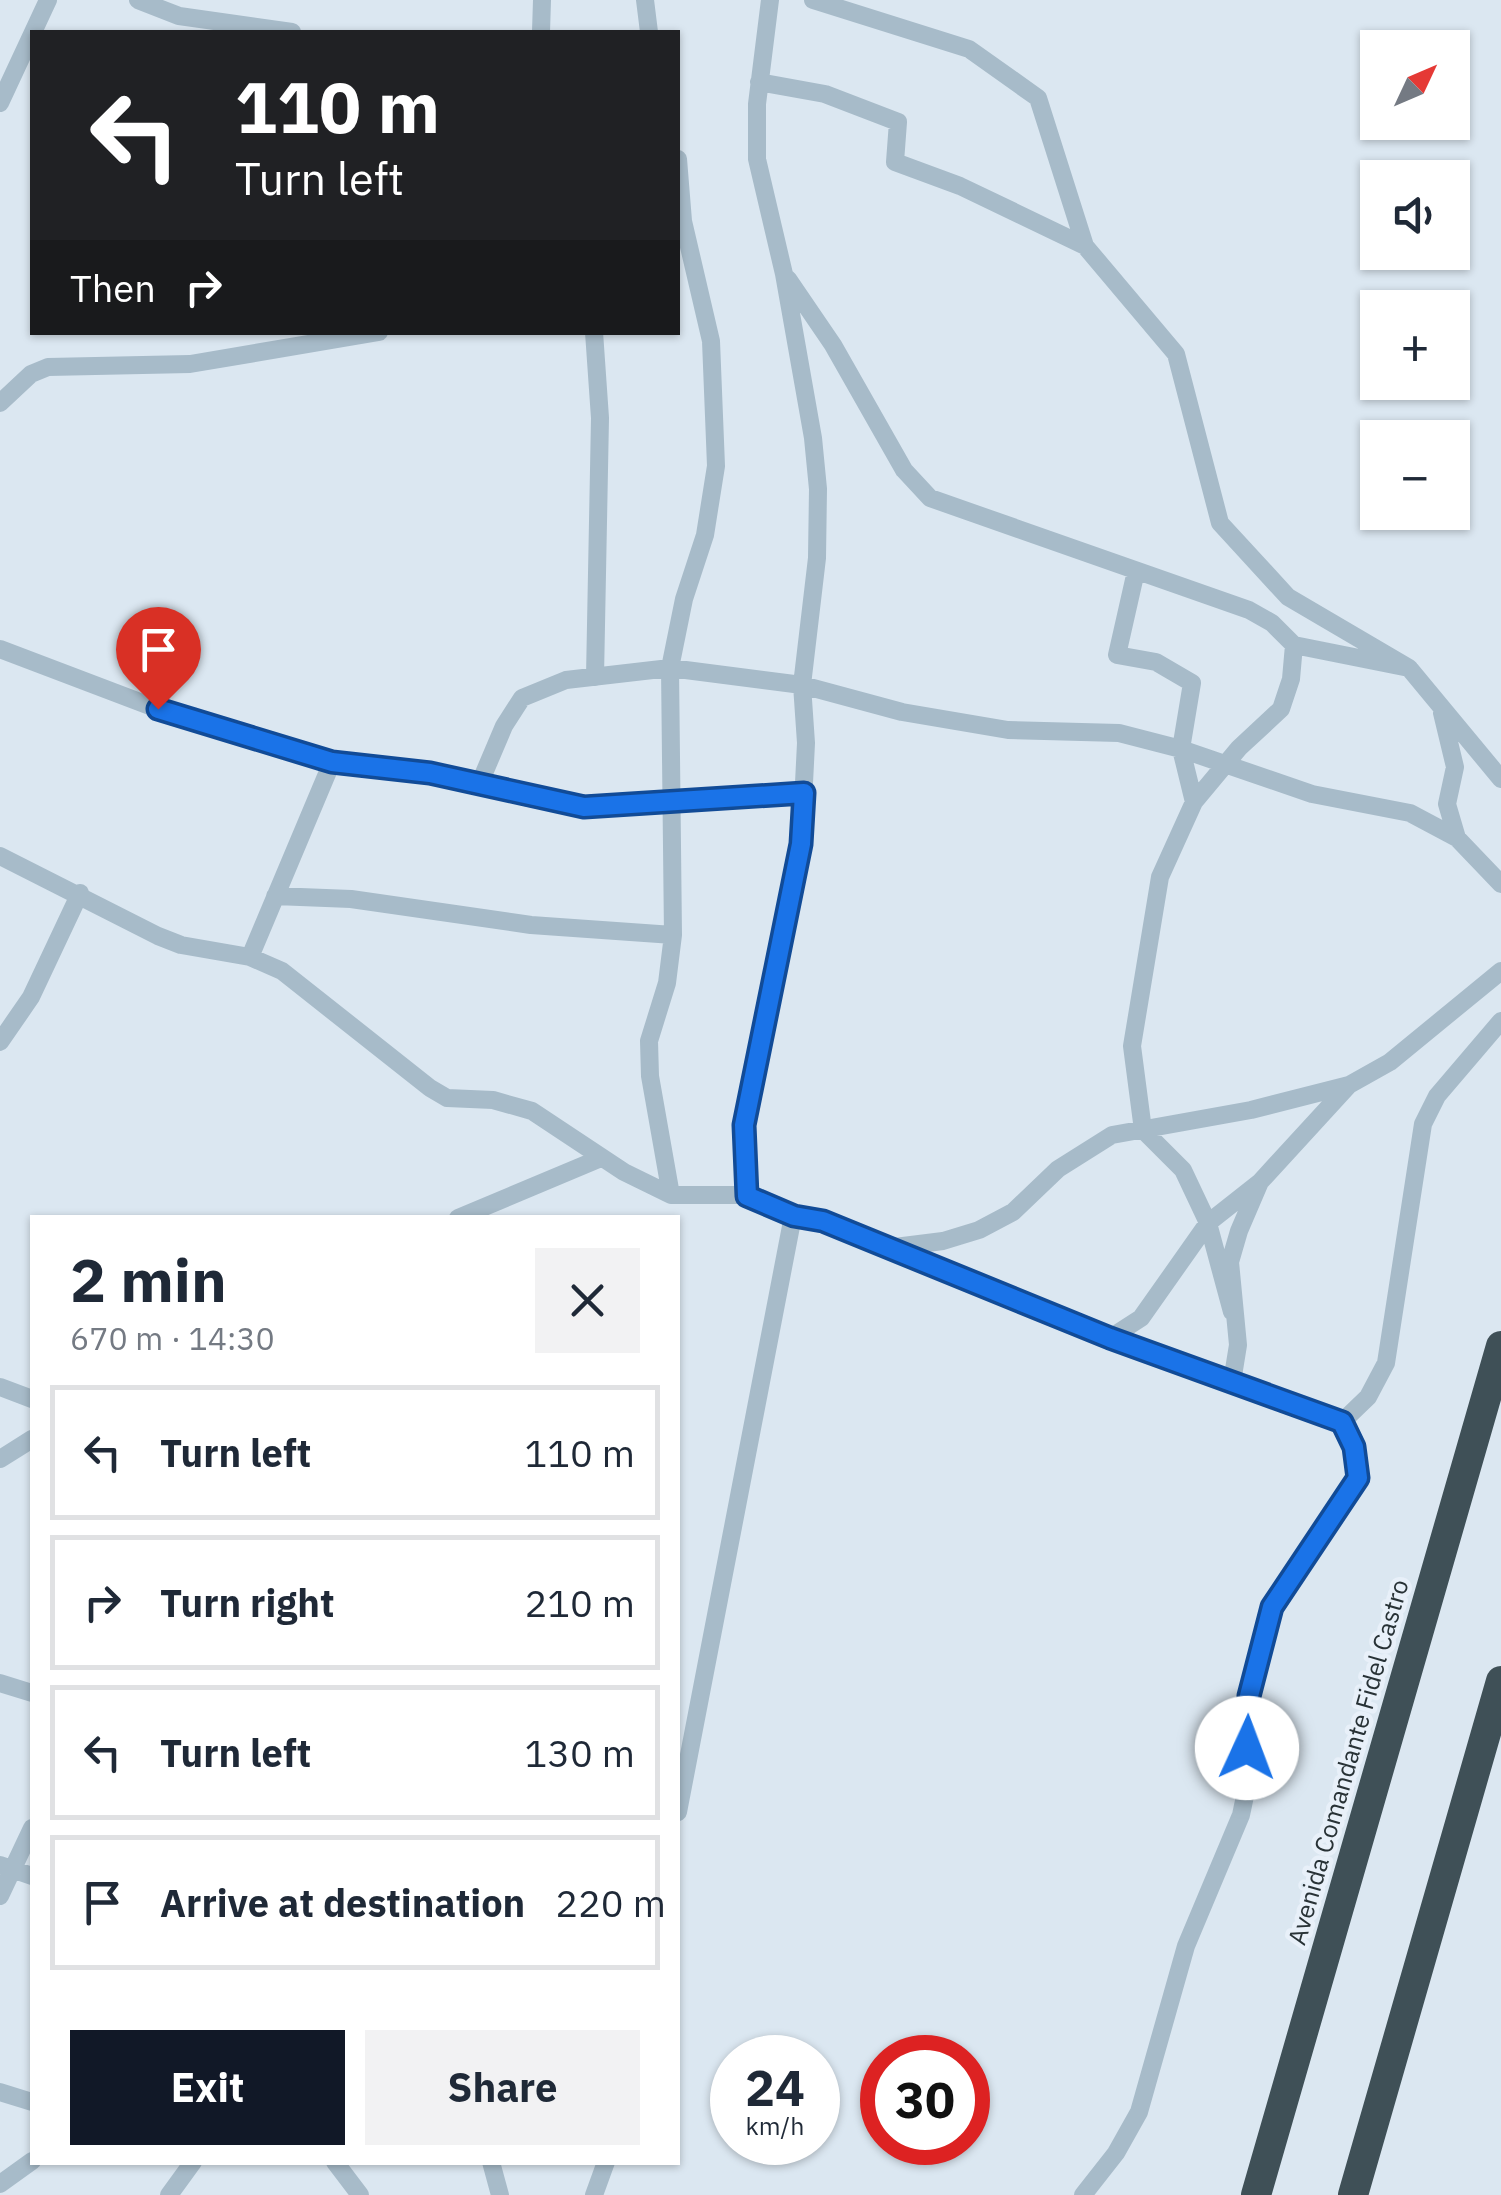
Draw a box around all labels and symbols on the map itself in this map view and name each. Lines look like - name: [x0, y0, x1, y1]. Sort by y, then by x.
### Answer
- north arrow: [1360, 30, 1470, 140]
- pin: [116, 607, 201, 710]
- street label: Avenida Comandante Fidel Castro: [1279, 1575, 1416, 1948]
- position arrow: [1195, 1696, 1299, 1800]
- speed limit sign: 30: [860, 2035, 990, 2165]

